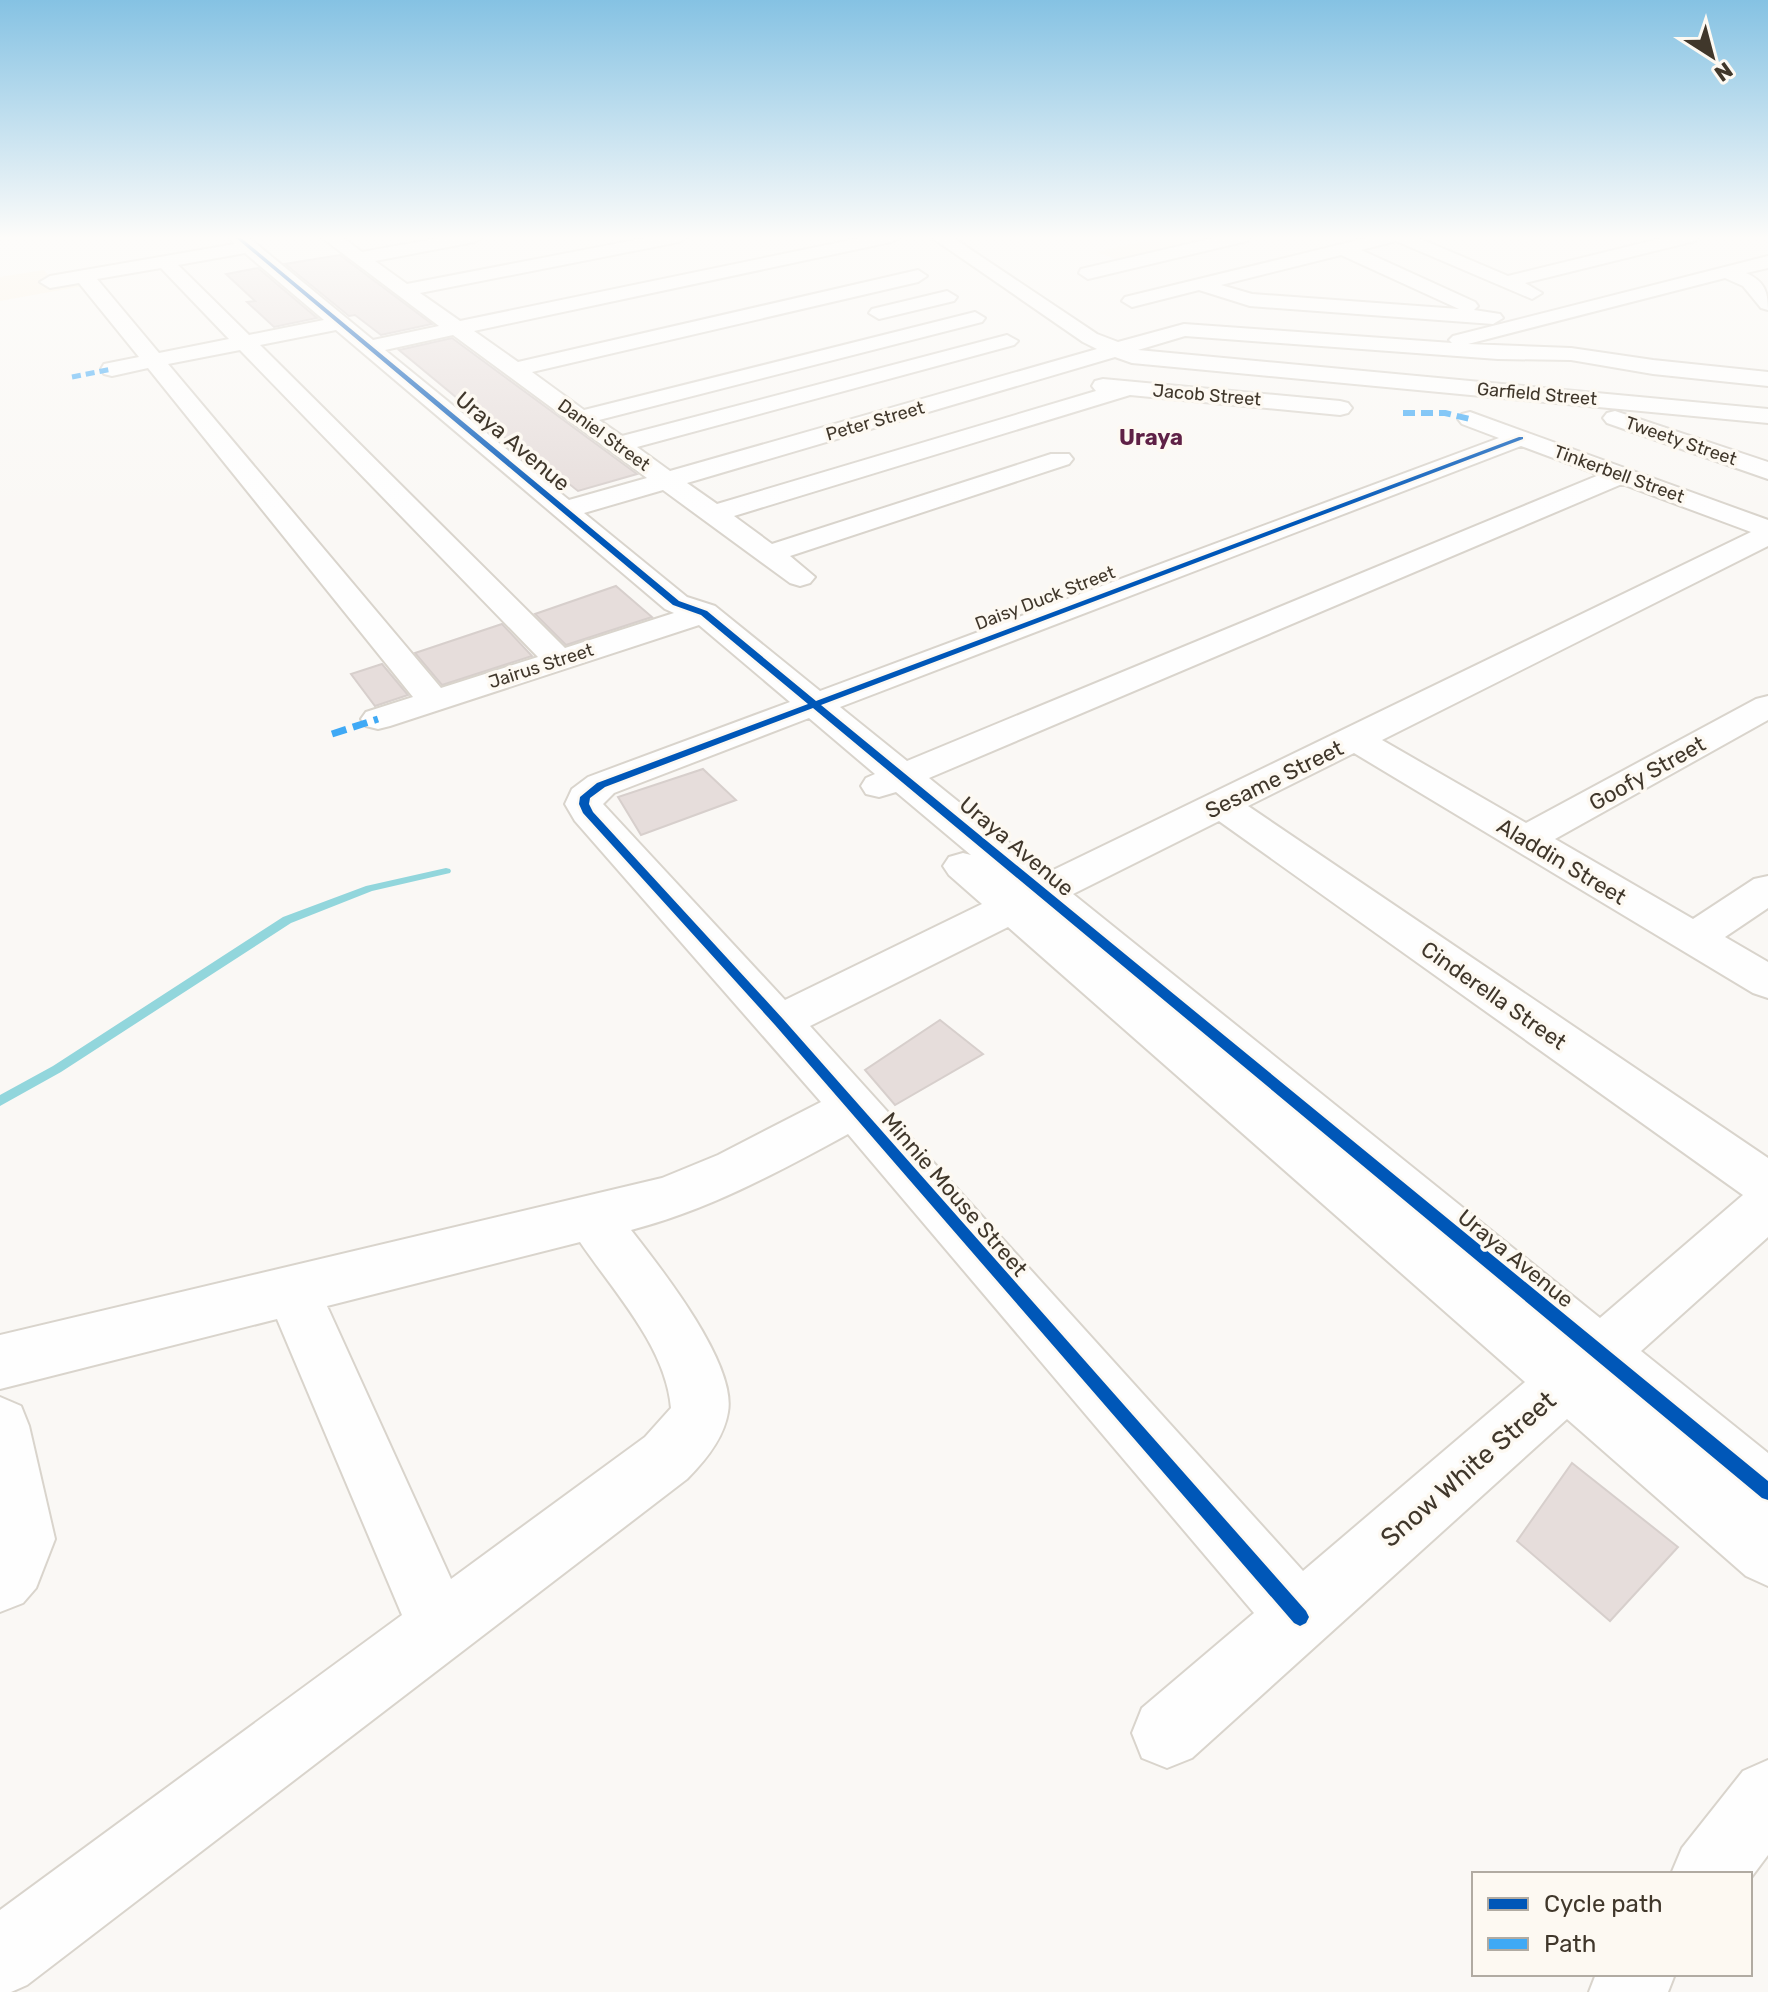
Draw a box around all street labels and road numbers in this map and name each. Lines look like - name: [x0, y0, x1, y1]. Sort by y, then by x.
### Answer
- street label: Garfield Street: [1476, 378, 1598, 410]
- street label: Jacob Street: [1152, 379, 1262, 411]
- street label: Uraya Avenue: [450, 386, 575, 497]
- street label: Daniel Street: [554, 394, 654, 476]
- street label: Peter Street: [823, 396, 927, 446]
- street label: Tweety Street: [1622, 412, 1740, 470]
- street label: Tinkerbell Street: [1551, 440, 1687, 508]
- street label: Daisy Duck Street: [972, 561, 1118, 635]
- street label: Jairus Street: [486, 639, 596, 693]
- street label: Goofy Street: [1584, 730, 1711, 817]
- street label: Sesame Street: [1201, 734, 1348, 825]
- street label: Uraya Avenue: [954, 791, 1079, 902]
- street label: Aladdin Street: [1492, 812, 1632, 911]
- street label: Cinderella Street: [1416, 935, 1572, 1056]
- street label: Minnie Mouse Street: [876, 1107, 1033, 1282]
- street label: Uraya Avenue: [1452, 1203, 1579, 1313]
- street label: Snow White Street: [1374, 1385, 1562, 1554]

